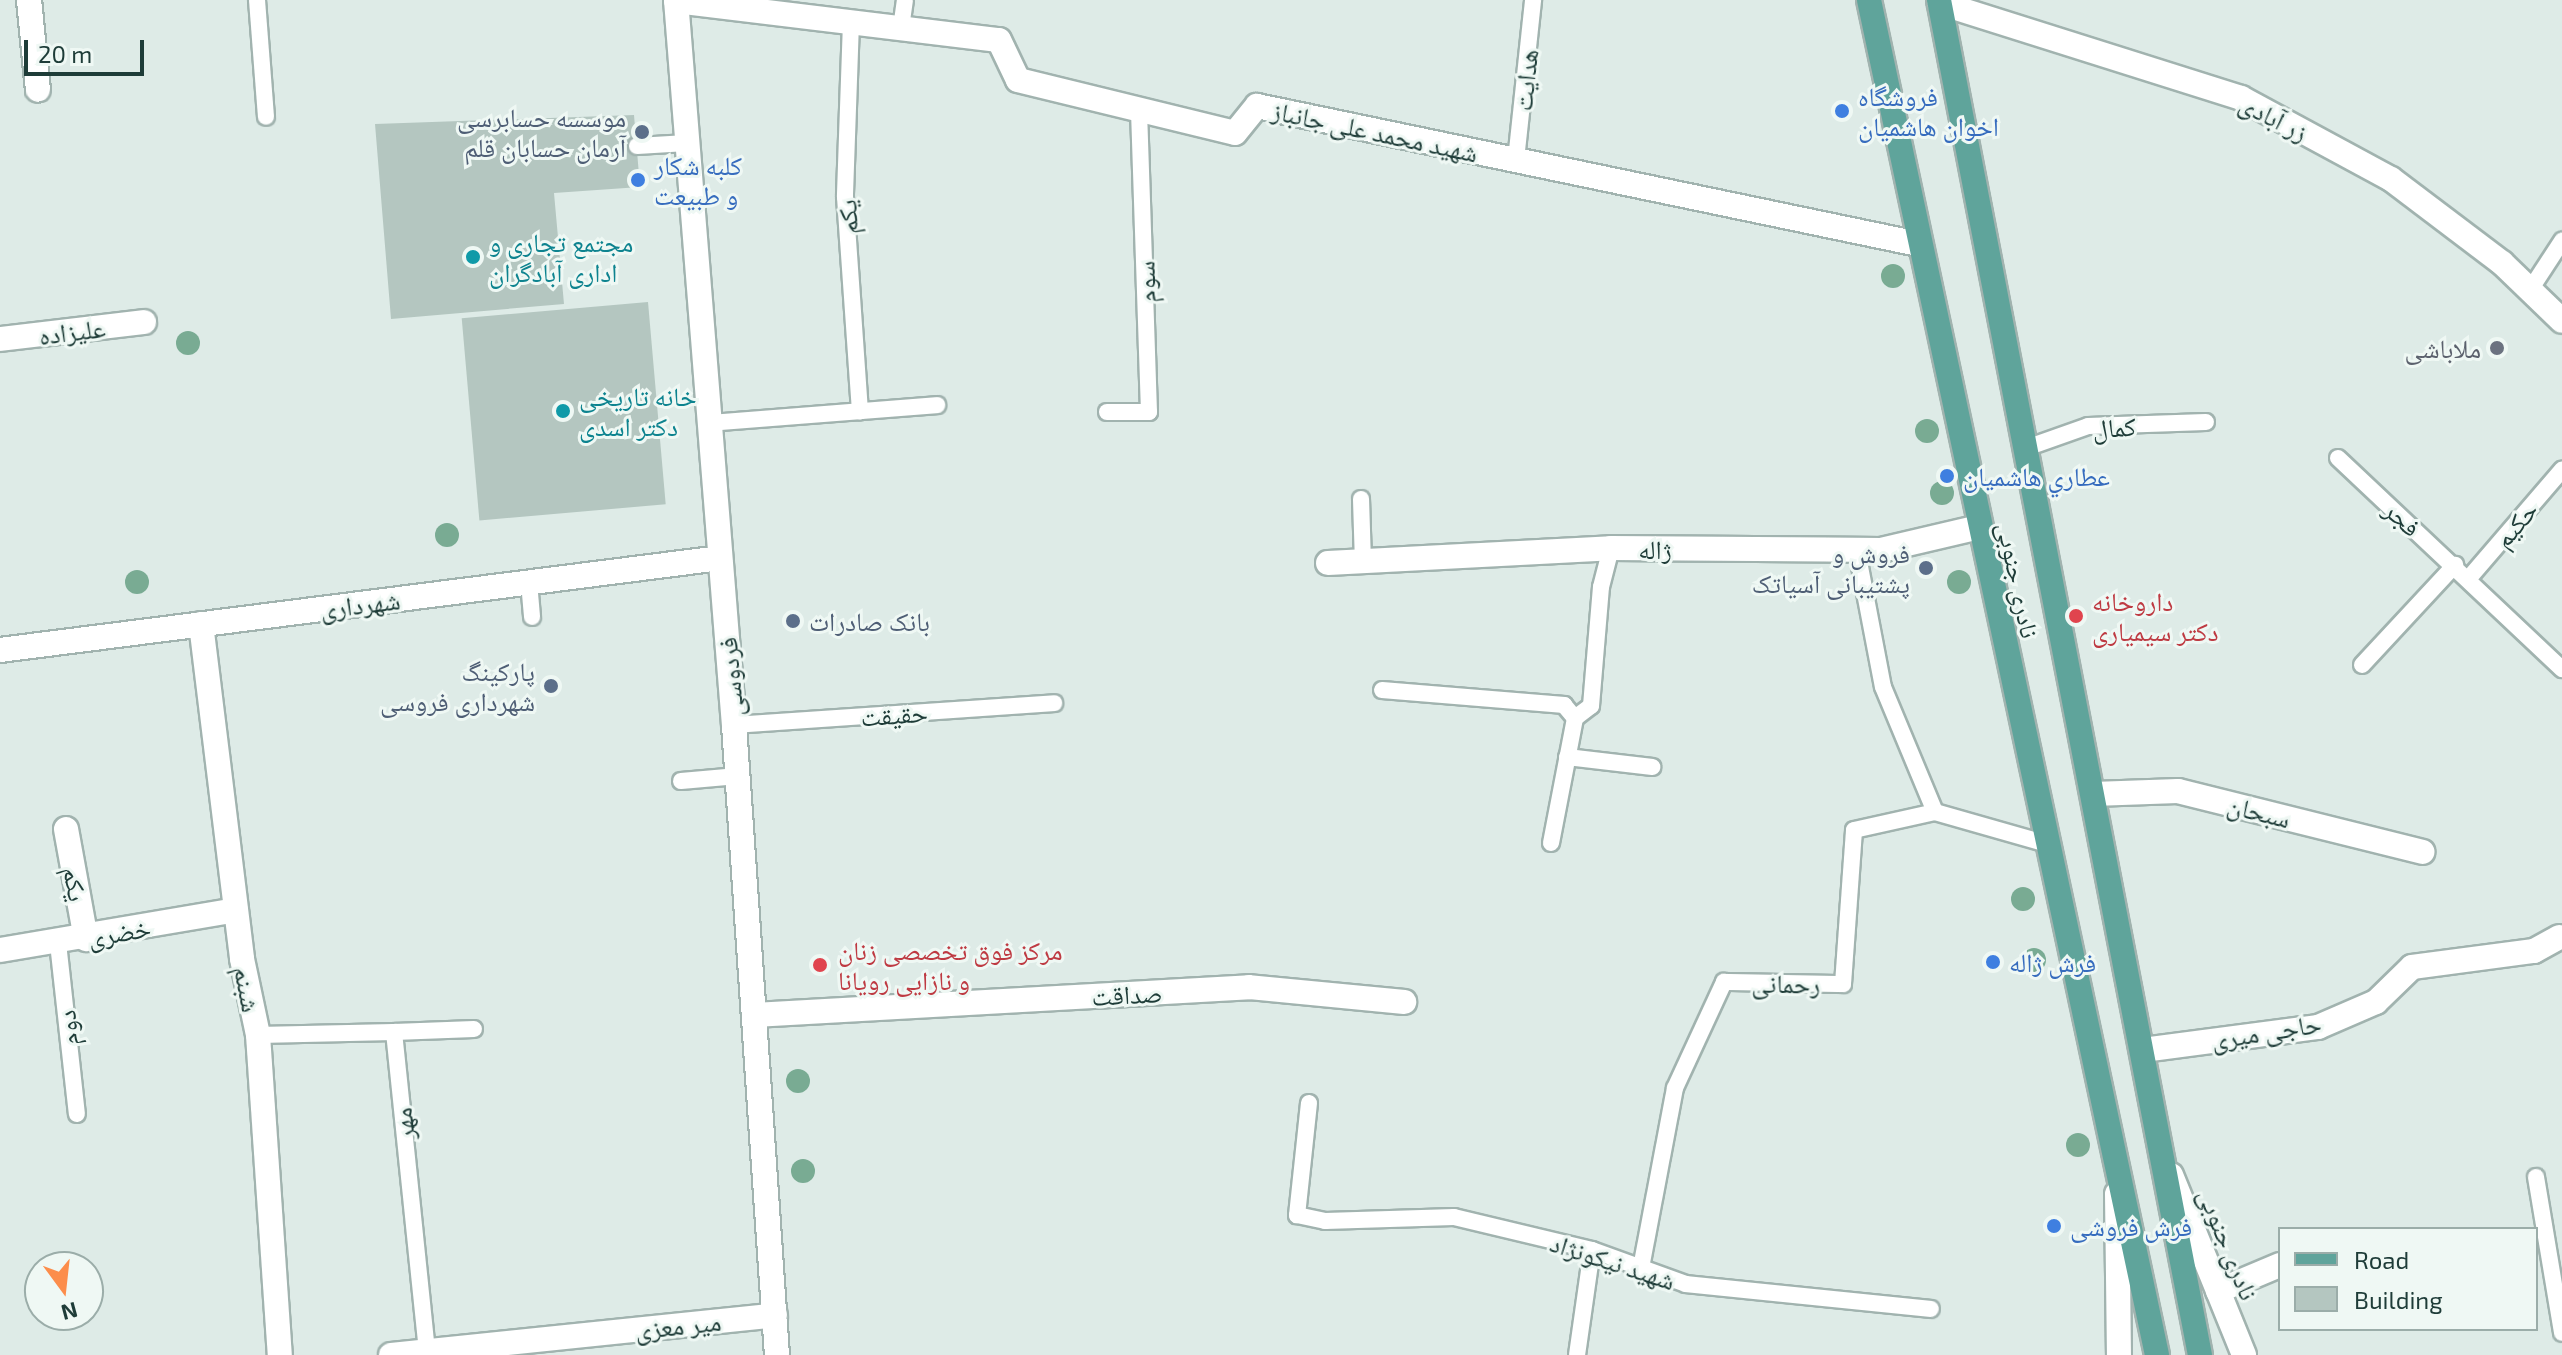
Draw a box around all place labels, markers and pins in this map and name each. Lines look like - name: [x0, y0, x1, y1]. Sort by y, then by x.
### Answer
- place label: فروشگاه اخوان هاشمیان: [1858, 80, 1999, 142]
- place label: موسسه حسابرسی آرمان حسابان قلم: [457, 101, 626, 162]
- marker: فروشگاه اخوان هاشمیان: [1833, 102, 1851, 120]
- marker: موسسه حسابرسی آرمان حسابان قلم: [633, 123, 651, 141]
- place label: کلبه شکار و طبیعت: [654, 149, 742, 210]
- marker: کلبه شکار و طبیعت: [629, 171, 647, 189]
- place label: مجتمع تجاری و اداری آبادگران: [489, 226, 633, 288]
- marker: مجتمع تجاری و اداری آبادگران: [464, 248, 482, 266]
- place label: ملاباشی: [2405, 332, 2481, 364]
- marker: ملاباشی: [2488, 339, 2506, 357]
- place label: خانه تاریخی دکتر اسدی: [579, 380, 696, 442]
- marker: خانه تاریخی دکتر اسدی: [554, 402, 572, 420]
- place label: عطاري هاشميان: [1963, 460, 2110, 492]
- marker: عطاري هاشميان: [1938, 467, 1956, 485]
- place label: فروش و پشتیبانی آسیاتک: [1752, 537, 1910, 598]
- marker: فروش و پشتیبانی آسیاتک: [1917, 559, 1935, 577]
- place label: داروخانه دکتر سیمیاری: [2092, 585, 2218, 646]
- place label: بانک صادرات: [809, 605, 930, 637]
- marker: داروخانه دکتر سیمیاری: [2067, 607, 2085, 625]
- marker: بانک صادرات: [784, 612, 802, 630]
- place label: پارکینگ شهرداری فروسی: [380, 655, 535, 716]
- marker: پارکینگ شهرداری فروسی: [542, 677, 560, 695]
- place label: مرکز فوق تخصصی زنان و نازایی رویانا: [838, 934, 1063, 996]
- place label: فرش ژاله: [2009, 946, 2096, 978]
- marker: فرش ژاله: [1984, 953, 2002, 971]
- marker: مرکز فوق تخصصی زنان و نازایی رویانا: [809, 954, 831, 976]
- place label: فرش فروشی: [2070, 1210, 2192, 1242]
- marker: فرش فروشی: [2045, 1217, 2063, 1235]

